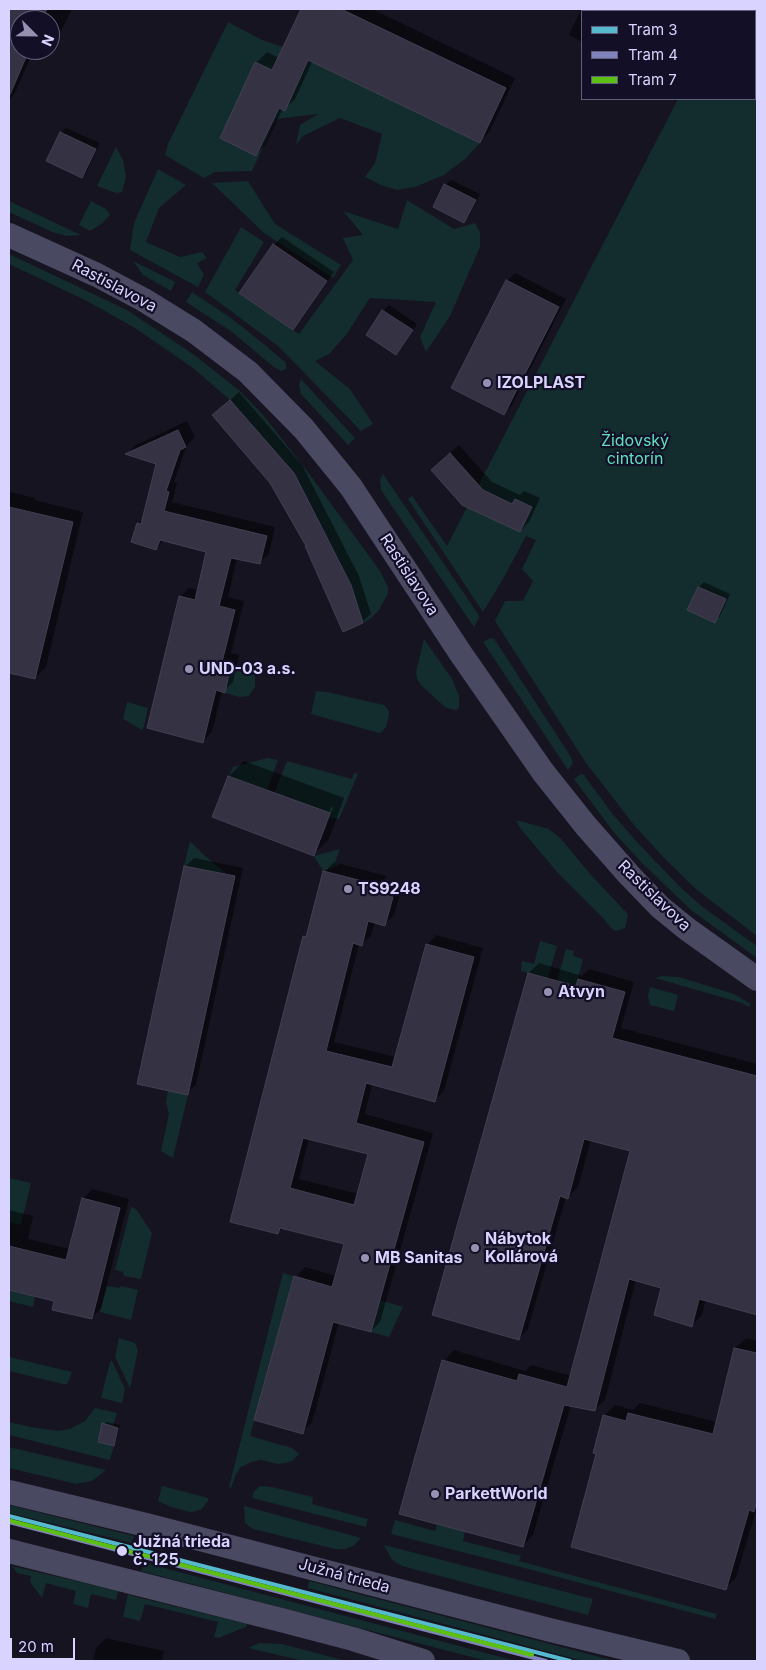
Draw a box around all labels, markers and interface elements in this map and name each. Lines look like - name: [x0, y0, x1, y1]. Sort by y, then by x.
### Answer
- north arrow: [10, 10, 60, 60]
- legend: [581, 10, 756, 100]
- text: Tram 3: [628, 20, 678, 39]
- text: N: [38, 32, 58, 49]
- text: Tram 4: [628, 45, 678, 64]
- text: Tram 7: [628, 70, 677, 89]
- street label: Rastislavova: [68, 256, 160, 316]
- place label: IZOLPLAST: [497, 373, 585, 393]
- marker: IZOLPLAST: [481, 377, 493, 389]
- park label: Židovský cintorín: [601, 431, 669, 469]
- street label: Rastislavova: [375, 530, 443, 620]
- place label: UND-03 a.s.: [199, 659, 296, 679]
- marker: UND-03 a.s.: [183, 663, 195, 675]
- street label: Rastislavova: [614, 857, 694, 935]
- place label: TS9248: [358, 879, 421, 899]
- marker: TS9248: [342, 883, 354, 895]
- place label: Atvyn: [558, 982, 605, 1002]
- marker: Atvyn: [542, 986, 554, 998]
- place label: Nábytok Kollárová: [485, 1229, 558, 1267]
- marker: Nábytok Kollárová: [469, 1242, 481, 1254]
- place label: MB Sanitas: [375, 1248, 463, 1268]
- marker: MB Sanitas: [359, 1252, 371, 1264]
- place label: ParkettWorld: [445, 1484, 548, 1504]
- marker: ParkettWorld: [429, 1488, 441, 1500]
- place label: Južná trieda č. 125: [133, 1532, 230, 1570]
- marker: Južná trieda č. 125: [115, 1544, 129, 1558]
- street label: Južná trieda: [296, 1555, 392, 1597]
- scale bar: [12, 1628, 78, 1660]
- text: 20 m: [18, 1637, 54, 1656]

